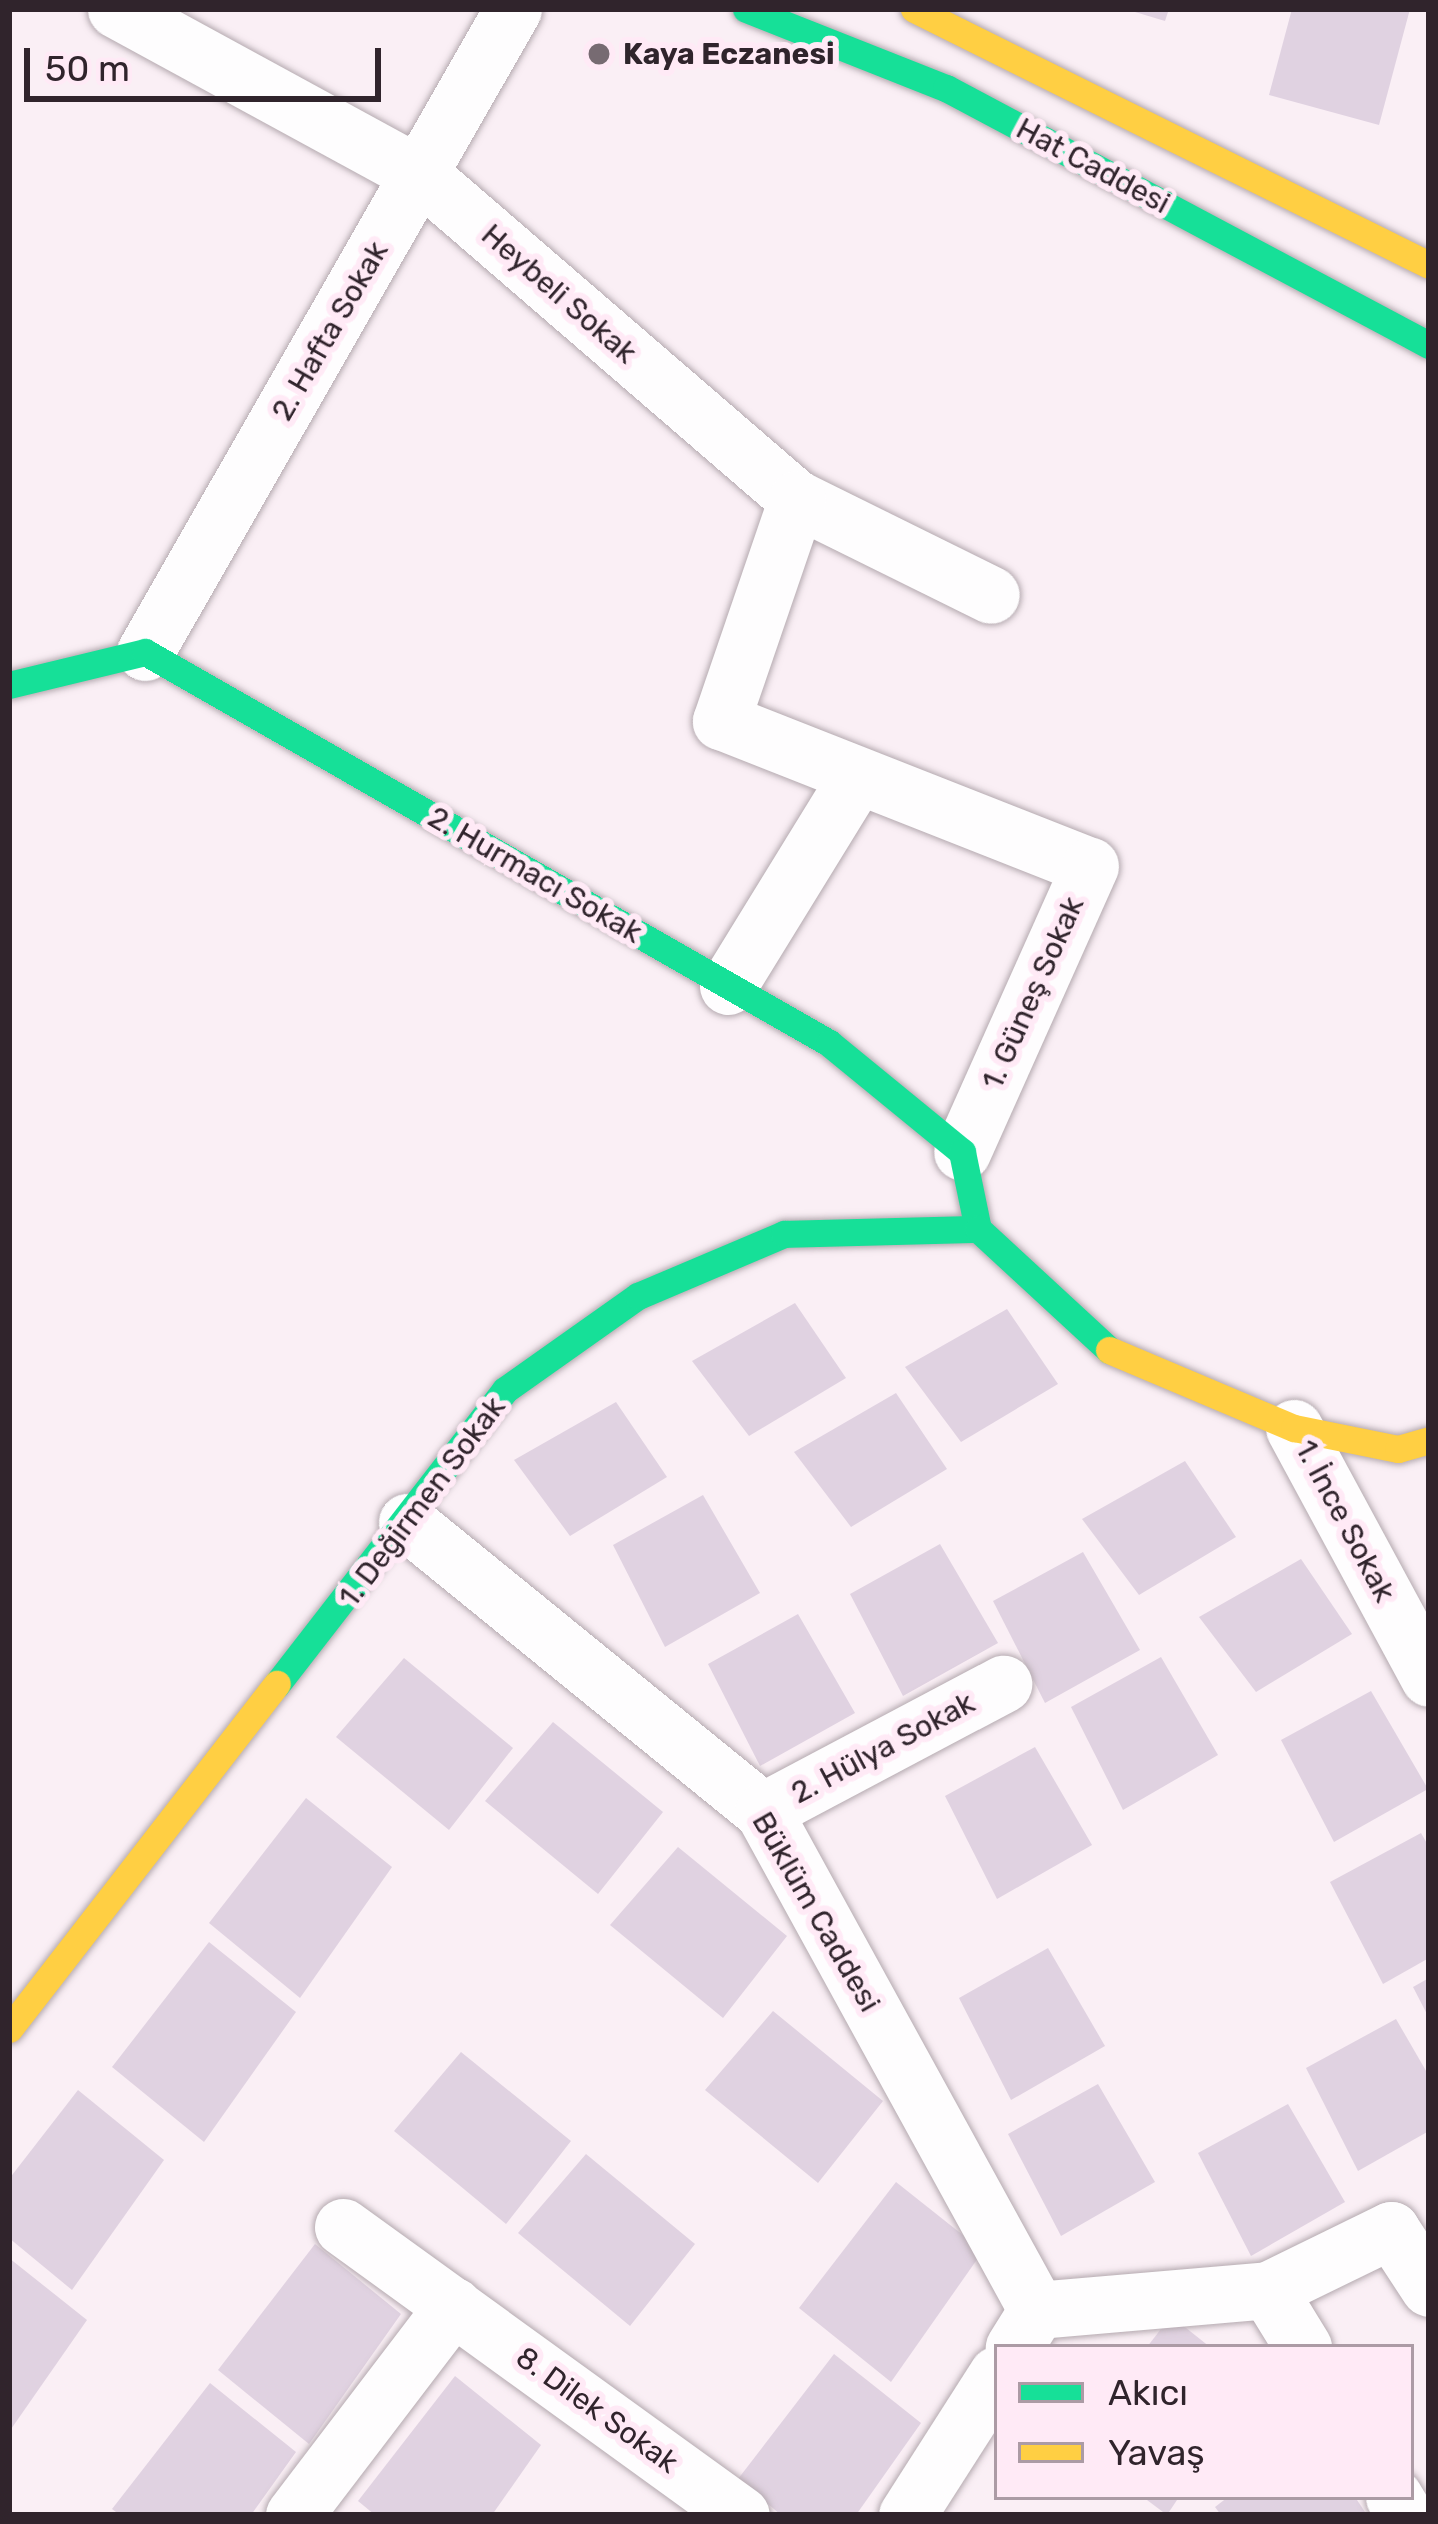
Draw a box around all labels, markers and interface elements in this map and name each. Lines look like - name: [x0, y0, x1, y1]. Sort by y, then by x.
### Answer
- scale bar: [30, 24, 387, 98]
- place label: Kaya Eczanesi: [623, 36, 835, 72]
- marker: Kaya Eczanesi: [586, 41, 612, 67]
- text: 50 m: [45, 47, 130, 90]
- street label: Hat Caddesi: [1010, 111, 1176, 221]
- street label: Heybeli Sokak: [474, 217, 644, 371]
- street label: 2. Hafta Sokak: [264, 235, 396, 427]
- street label: 2. Hurmacı Sokak: [422, 799, 648, 951]
- street label: 1. Güneş Sokak: [974, 891, 1092, 1095]
- street label: 1. Değirmen Sokak: [331, 1390, 513, 1614]
- street label: 1. İnce Sokak: [1287, 1434, 1403, 1608]
- street label: 2. Hülya Sokak: [785, 1685, 981, 1811]
- street label: Büklüm Caddesi: [744, 1806, 888, 2018]
- street label: 8. Dilek Sokak: [509, 2339, 685, 2481]
- legend: [994, 2344, 1414, 2500]
- text: Akıcı: [1108, 2371, 1188, 2414]
- text: Yavaş: [1108, 2431, 1205, 2474]

